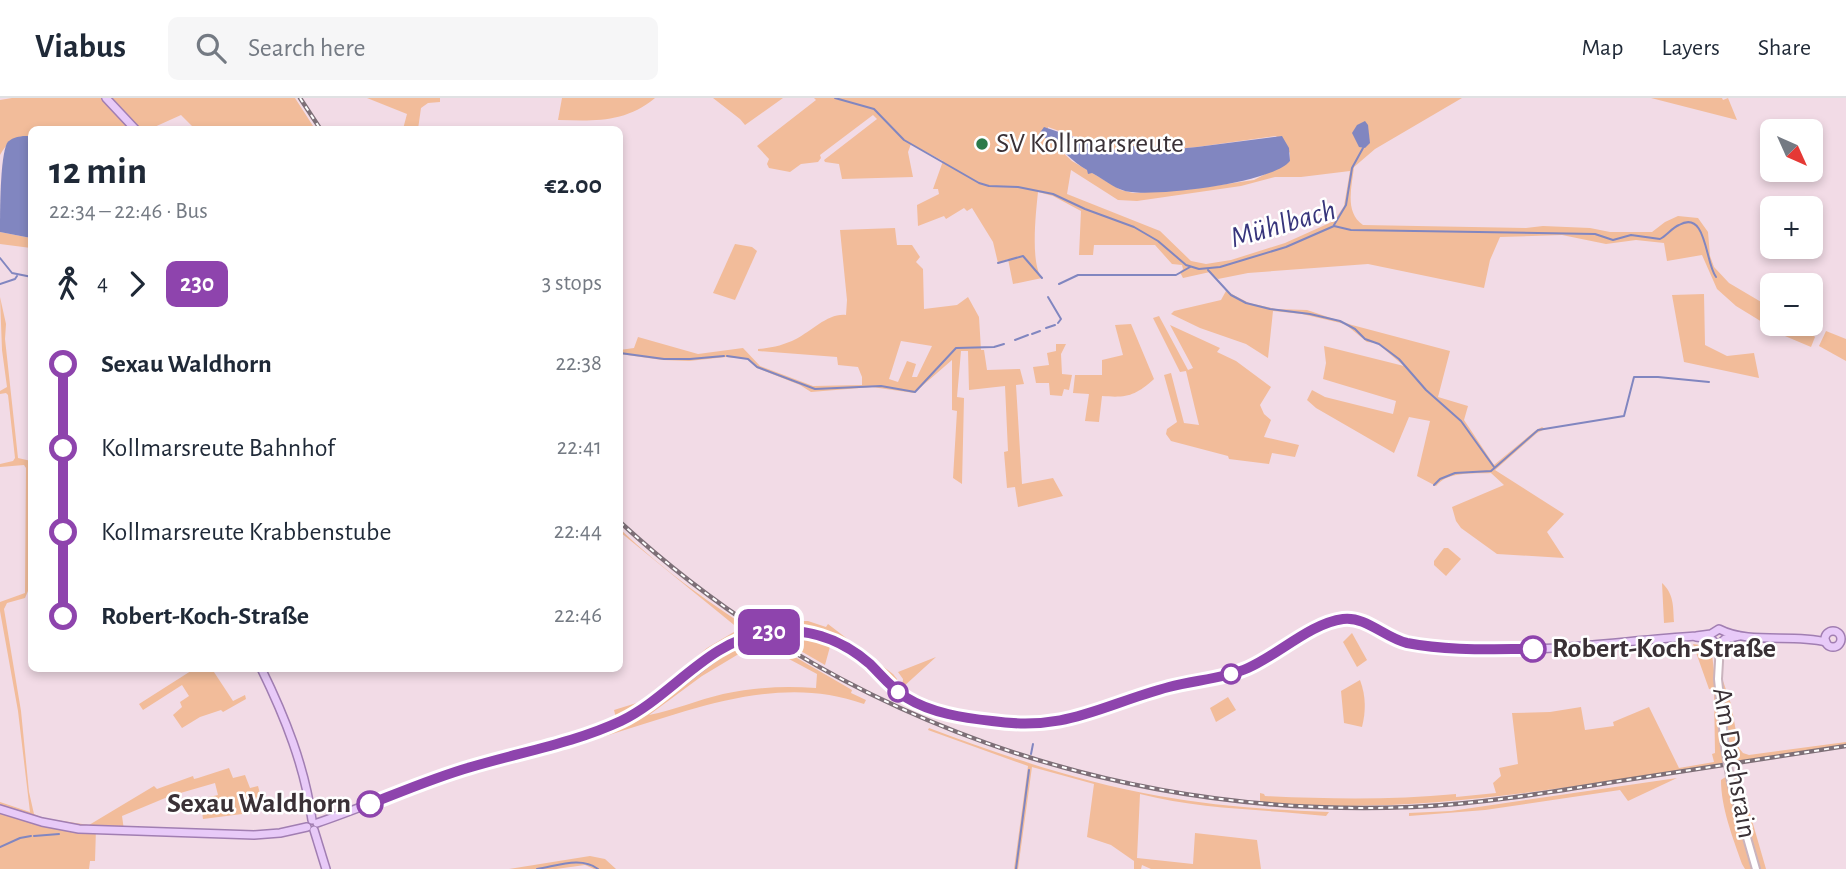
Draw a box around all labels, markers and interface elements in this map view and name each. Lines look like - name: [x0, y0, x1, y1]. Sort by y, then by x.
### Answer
- search box: [168, 17, 658, 80]
- icon: search: [192, 29, 230, 67]
- text: Viabus: [35, 31, 126, 64]
- text: Search here: [248, 35, 366, 61]
- text: Map: [1581, 36, 1623, 60]
- text: Layers: [1661, 36, 1720, 60]
- text: Share: [1758, 36, 1811, 60]
- north arrow: [1760, 119, 1824, 182]
- map controls: [1760, 119, 1823, 336]
- place label: SV Kollmarsreute: [996, 130, 1184, 158]
- marker: SV Kollmarsreute: [974, 136, 990, 152]
- text: 12 min: [49, 153, 147, 191]
- text: €2.00: [545, 172, 602, 198]
- water label: Mühlbach: [1227, 195, 1339, 253]
- button: +: [1760, 196, 1823, 259]
- text: 22:34 – 22:46 · Bus: [49, 200, 208, 223]
- icon: walk: [49, 265, 87, 303]
- icon: forward: [118, 265, 156, 303]
- text: 4: [97, 272, 108, 295]
- text: 230: [180, 272, 214, 296]
- text: 3 stops: [542, 272, 602, 295]
- button: −: [1760, 273, 1823, 336]
- text: Sexau Waldhorn: [101, 351, 272, 377]
- text: 22:38: [555, 352, 602, 375]
- text: Kollmarsreute Bahnhof: [101, 435, 335, 461]
- text: 22:41: [557, 436, 602, 459]
- text: Kollmarsreute Krabbenstube: [101, 519, 391, 545]
- text: 22:44: [554, 520, 602, 543]
- text: Robert-Koch-Straße: [101, 603, 309, 629]
- text: 22:46: [554, 604, 602, 627]
- line badge: 230: [729, 609, 809, 655]
- text: 230: [752, 620, 786, 644]
- place label: Robert-Koch-Straße: [1552, 635, 1776, 663]
- marker: Robert-Koch-Straße: [1520, 636, 1546, 662]
- unlabelled marker: [1221, 664, 1241, 684]
- unlabelled marker: [888, 682, 908, 702]
- street label: Am Dachsrain: [1707, 685, 1761, 841]
- place label: Sexau Waldhorn: [167, 790, 351, 818]
- marker: Sexau Waldhorn: [357, 791, 383, 817]

